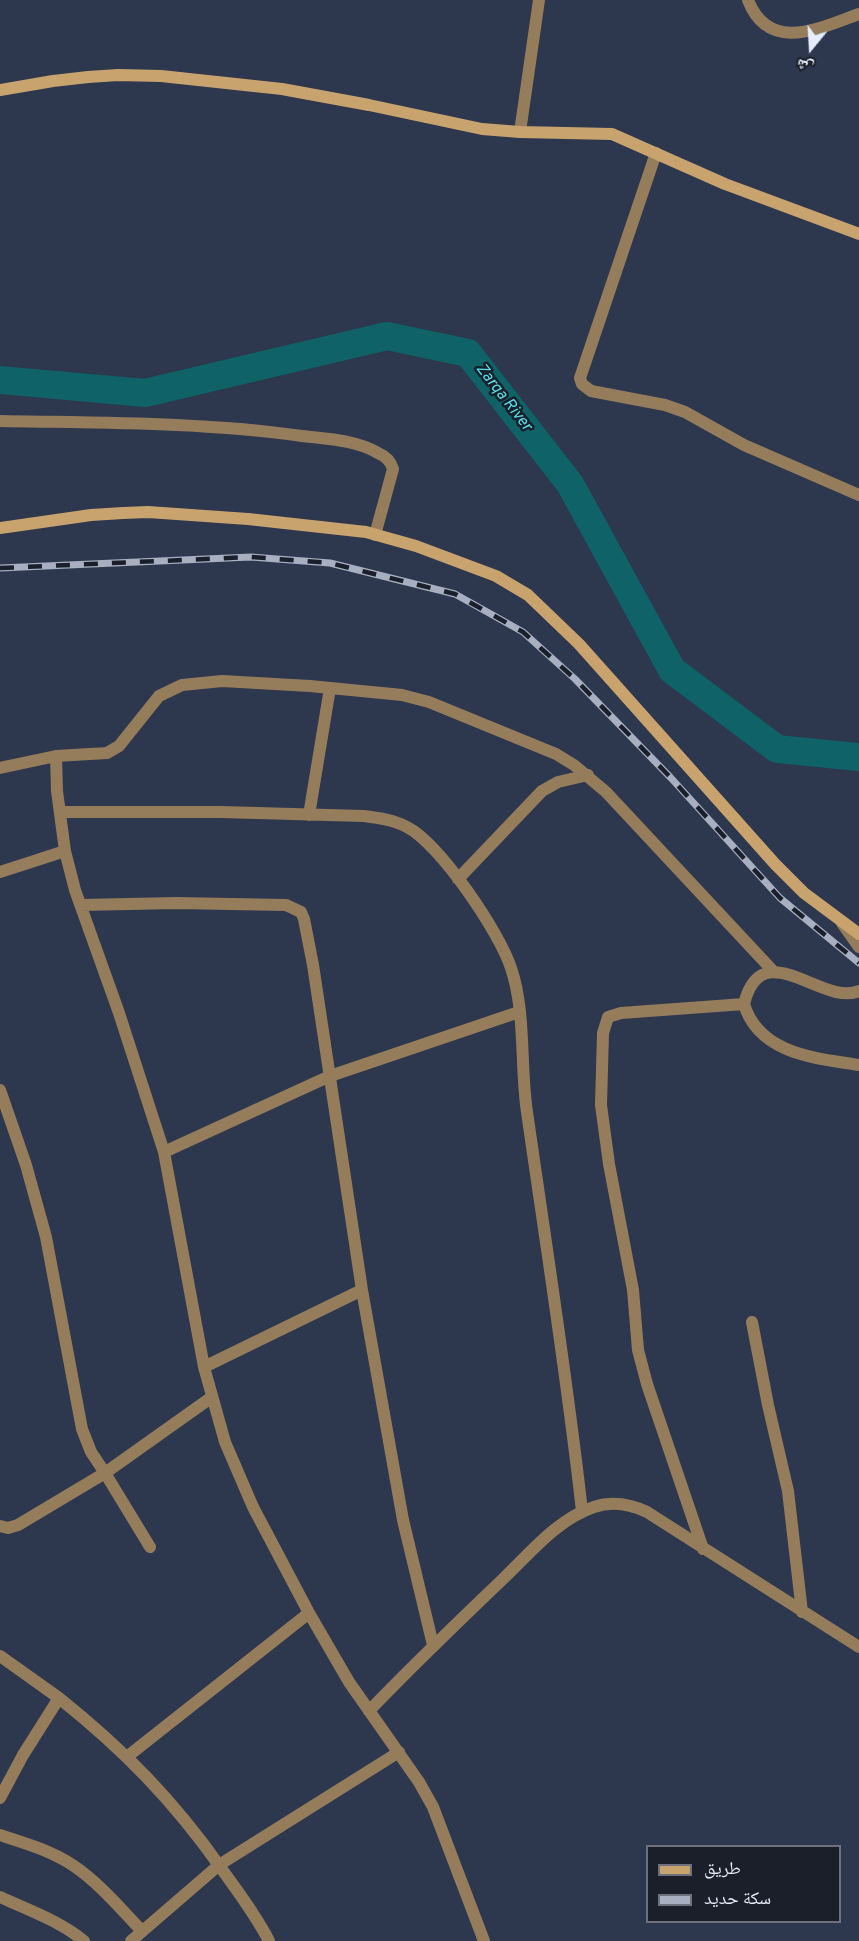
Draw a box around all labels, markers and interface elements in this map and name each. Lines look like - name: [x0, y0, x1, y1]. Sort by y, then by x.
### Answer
- north arrow: [781, 18, 841, 78]
- text: ش: [794, 53, 817, 77]
- water label: Zarqa River: [471, 360, 535, 436]
- legend: [646, 1845, 841, 1923]
- text: طريق: [704, 1858, 741, 1881]
- text: سكة حديد: [704, 1888, 771, 1911]

